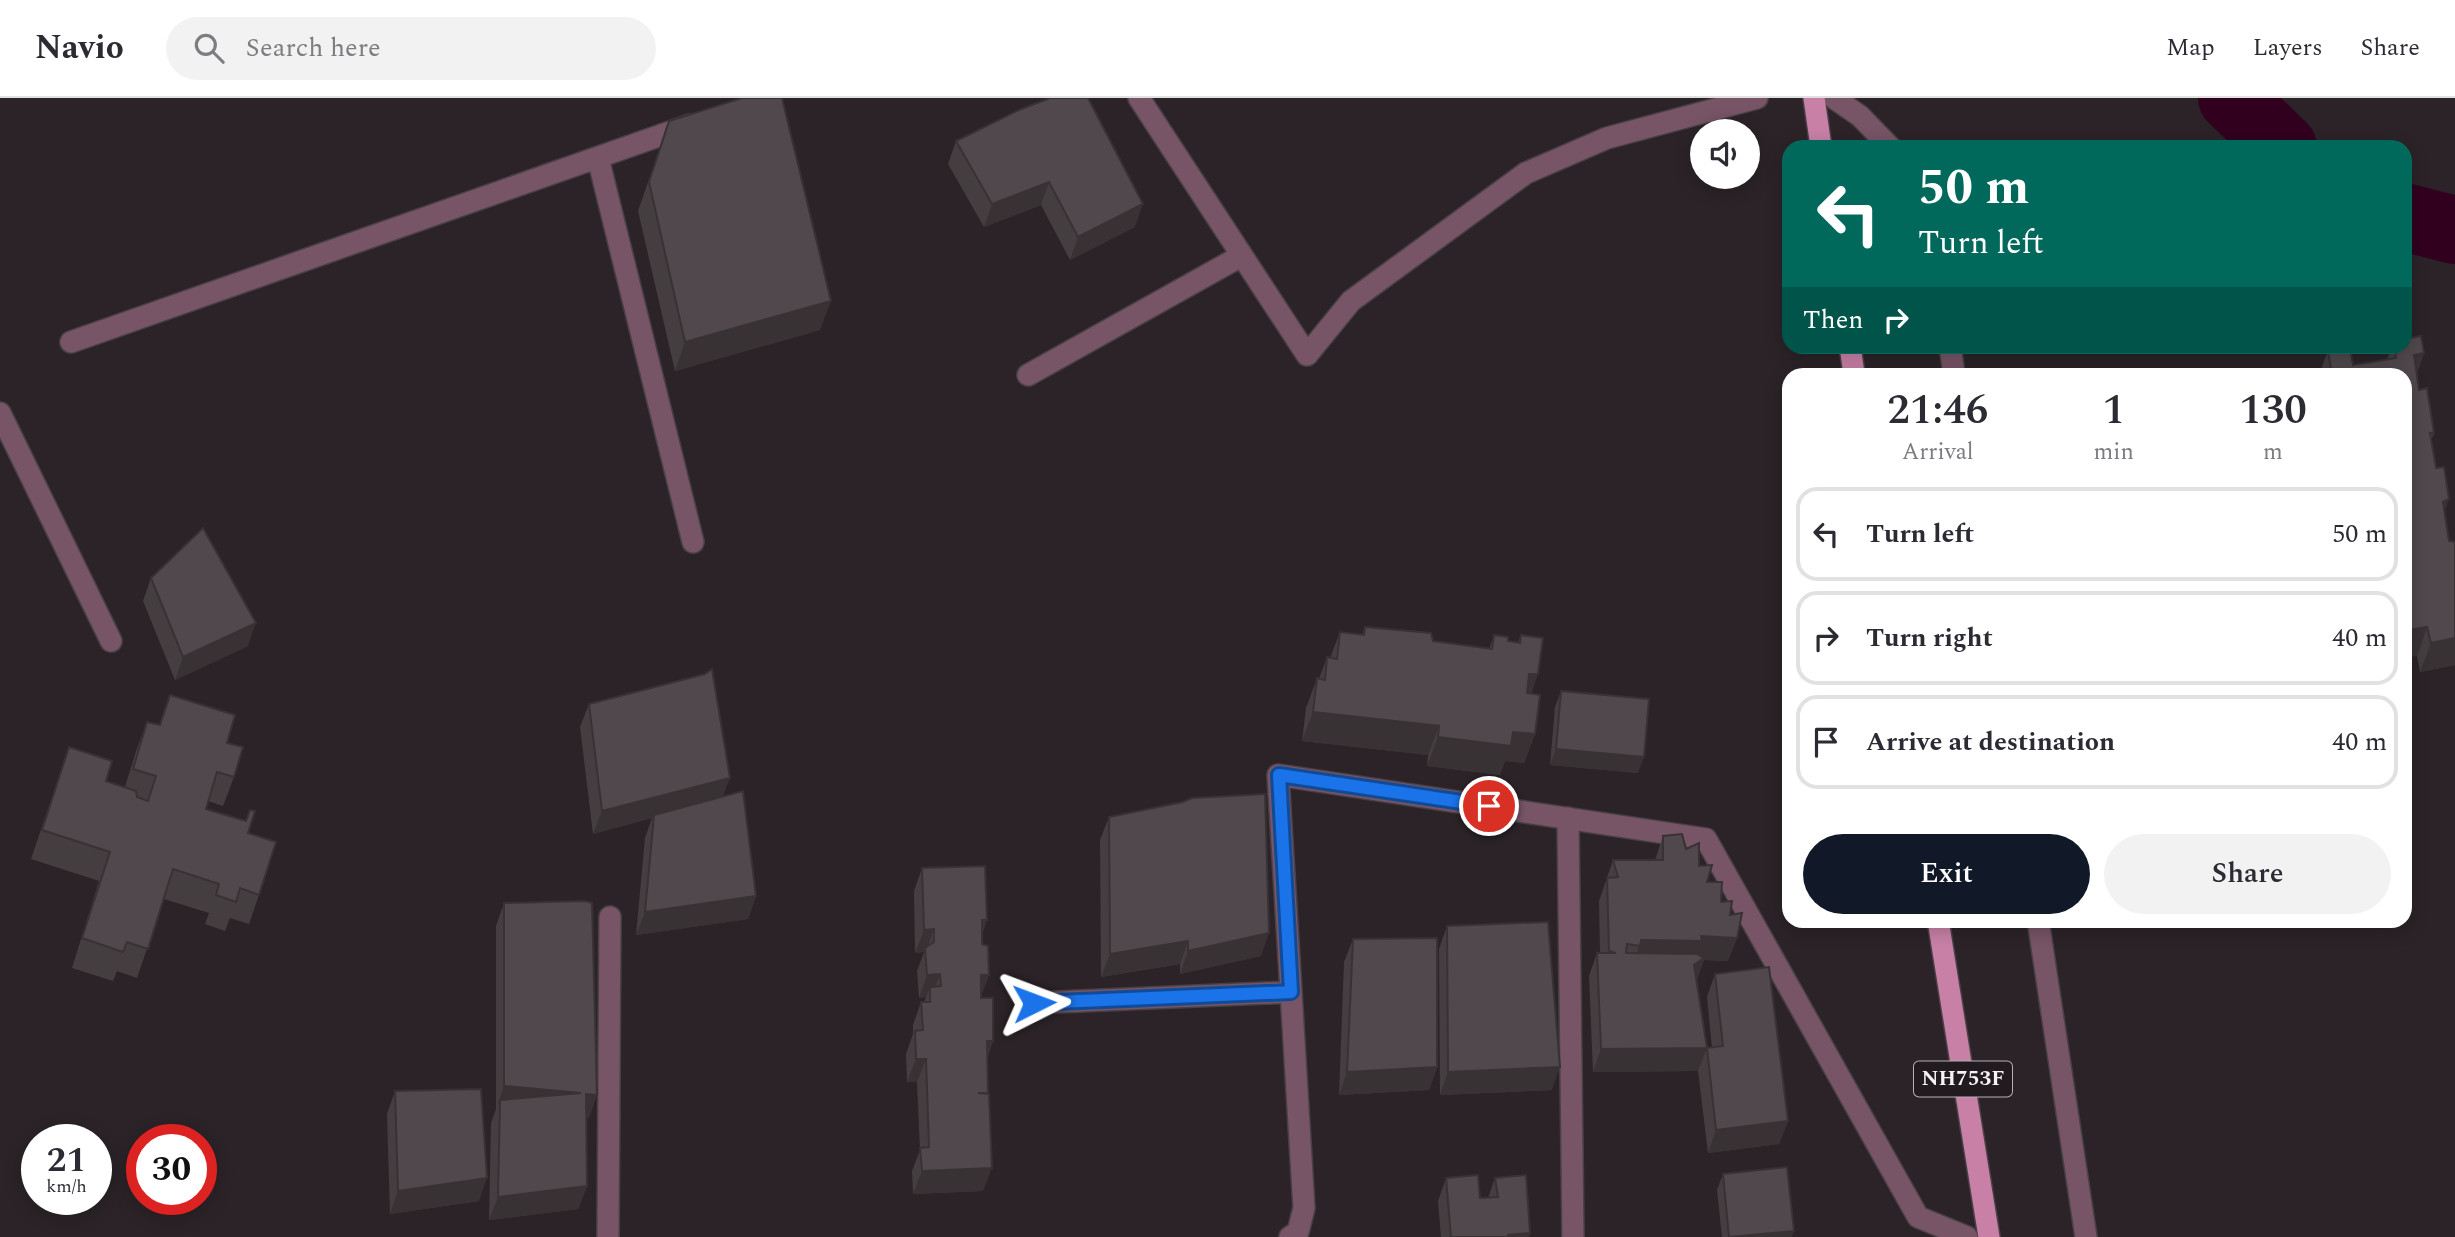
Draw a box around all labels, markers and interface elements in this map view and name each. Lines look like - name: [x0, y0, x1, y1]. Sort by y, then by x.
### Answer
- search box: [166, 17, 656, 80]
- text: Navio: [35, 23, 124, 73]
- text: Search here: [246, 28, 381, 68]
- icon: search: [190, 29, 228, 67]
- text: Map: [2166, 30, 2215, 66]
- text: Layers: [2253, 30, 2323, 66]
- text: Share: [2361, 30, 2420, 66]
- map controls: [1690, 119, 1760, 189]
- button: sound: [1690, 119, 1760, 189]
- text: 50 m: [1918, 151, 2029, 226]
- icon: left: [1803, 168, 1894, 259]
- text: Turn left: [1918, 219, 2044, 268]
- text: Then: [1803, 300, 1863, 340]
- icon: right: [1877, 301, 1915, 339]
- text: 21:46: [1887, 379, 1988, 442]
- text: 1: [2102, 379, 2125, 442]
- text: 130: [2239, 379, 2307, 442]
- text: Arrival: [1902, 435, 1974, 470]
- text: min: [2094, 435, 2134, 470]
- text: m: [2263, 435, 2283, 470]
- text: Turn left: [1866, 514, 1974, 554]
- text: 50 m: [2332, 514, 2387, 554]
- icon: left: [1807, 515, 1845, 553]
- text: Turn right: [1866, 618, 1993, 658]
- text: 40 m: [2332, 618, 2387, 658]
- icon: right: [1807, 619, 1845, 657]
- text: Arrive at destination: [1866, 722, 2115, 762]
- text: 40 m: [2332, 722, 2387, 762]
- icon: arrive: [1807, 723, 1845, 761]
- pin: [1459, 776, 1519, 836]
- icon: arrive: [1470, 787, 1508, 825]
- button: Exit: [1803, 834, 2090, 914]
- button: Share: [2104, 834, 2391, 914]
- position arrow: [997, 966, 1071, 1040]
- road number: NH753F: [1914, 1062, 2012, 1096]
- speed limit sign: 30: [126, 1124, 217, 1215]
- text: 21: [47, 1134, 86, 1187]
- text: km/h: [46, 1173, 87, 1200]

